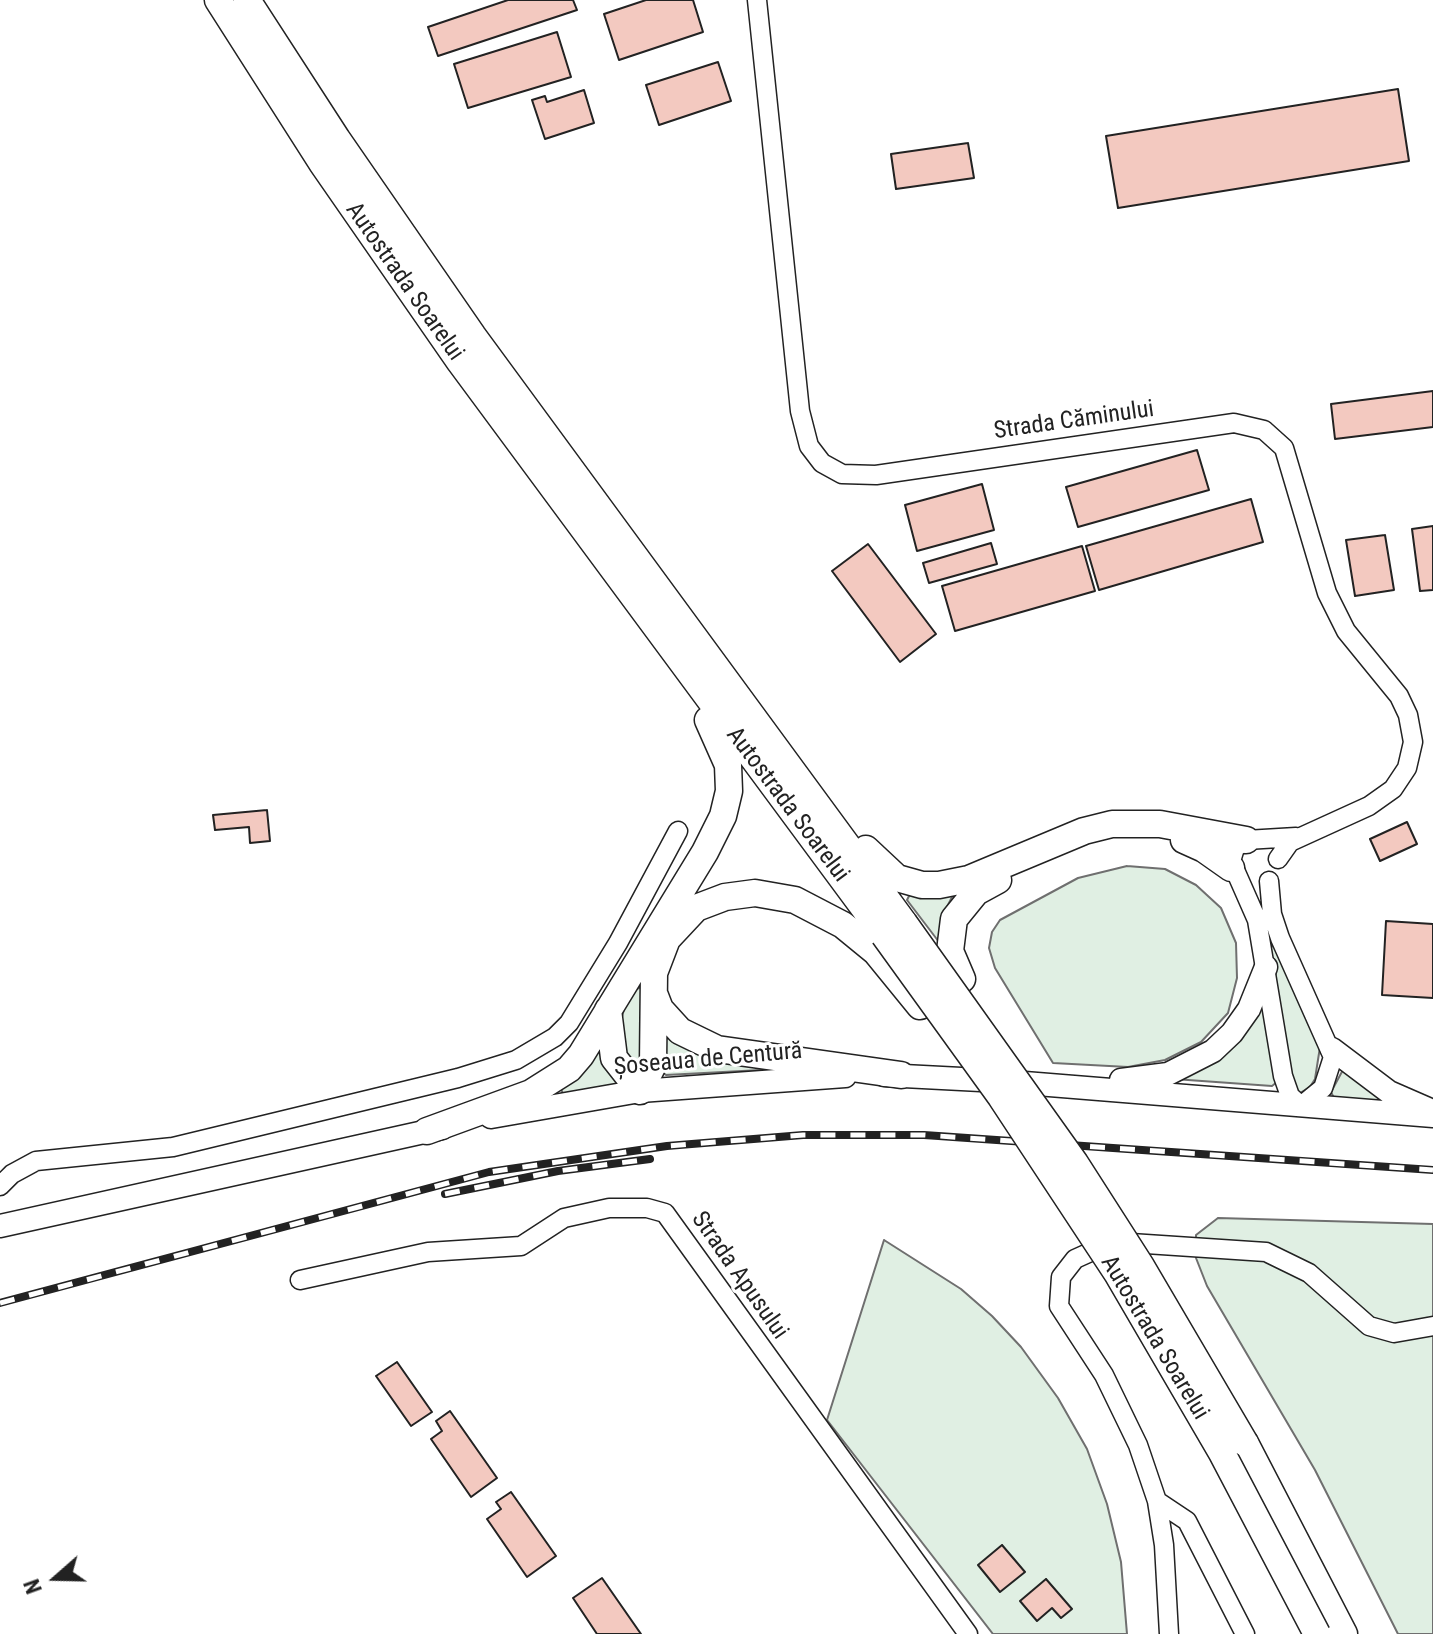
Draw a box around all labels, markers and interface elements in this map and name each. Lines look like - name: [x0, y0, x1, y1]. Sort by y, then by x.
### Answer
- street label: Autostrada Soarelui: [339, 197, 469, 367]
- street label: Strada Căminului: [992, 396, 1156, 446]
- street label: Autostrada Soarelui: [719, 722, 855, 888]
- street label: Șoseaua de Centură: [613, 1037, 803, 1083]
- street label: Strada Apusului: [684, 1207, 794, 1345]
- street label: Autostrada Soarelui: [1094, 1251, 1214, 1425]
- north arrow: [16, 1538, 96, 1618]
- text: N: [19, 1576, 47, 1597]

